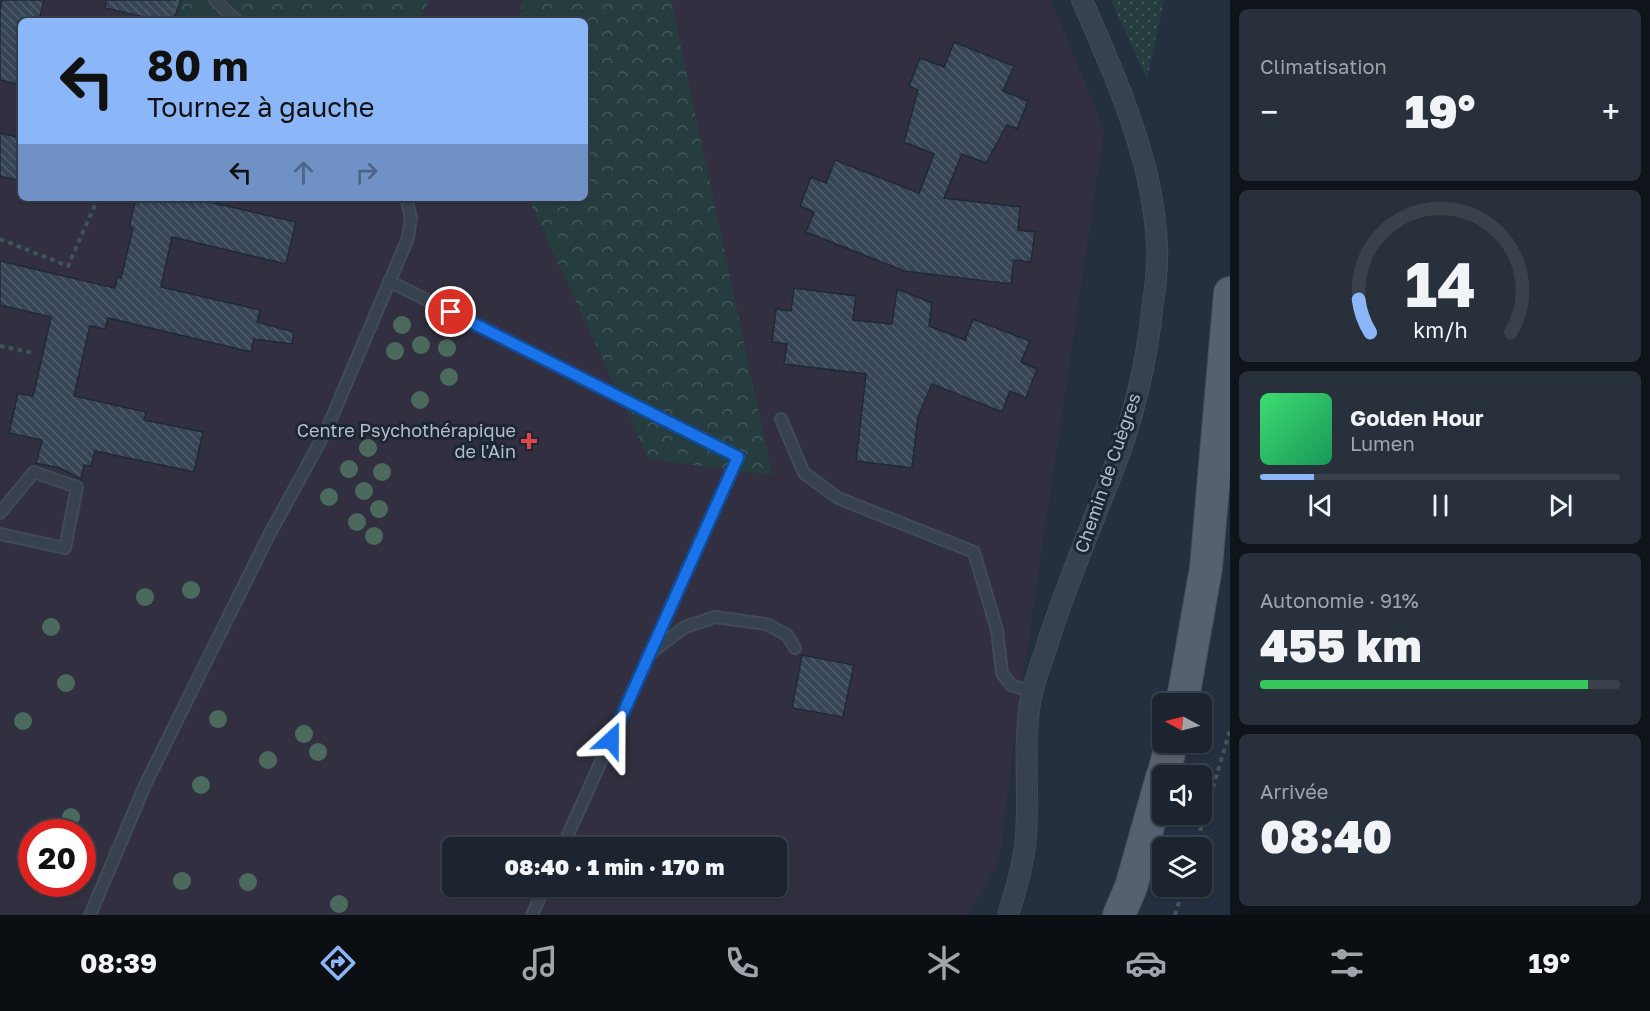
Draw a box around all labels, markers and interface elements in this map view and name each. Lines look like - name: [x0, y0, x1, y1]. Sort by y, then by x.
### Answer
- text: 80 m: [147, 40, 248, 90]
- icon: left: [48, 42, 126, 120]
- text: Climatisation: [1260, 54, 1387, 78]
- text: 19°: [1405, 84, 1475, 138]
- text: Tournez à gauche: [147, 91, 374, 123]
- text: −: [1260, 92, 1278, 131]
- text: +: [1602, 92, 1620, 131]
- icon: left: [224, 156, 257, 189]
- icon: ahead: [287, 156, 320, 189]
- icon: right: [350, 156, 383, 189]
- text: 14: [1404, 246, 1476, 321]
- pin: [425, 286, 476, 337]
- icon: arrive: [434, 295, 467, 328]
- text: km/h: [1413, 318, 1467, 344]
- street label: Chemin de Cuègres: [1069, 390, 1145, 555]
- text: Golden Hour: [1350, 404, 1484, 431]
- place label: Centre Psychothérapique de l'Ain: [297, 419, 516, 462]
- text: Lumen: [1350, 431, 1415, 455]
- marker: Centre Psychothérapique de l'Ain: [520, 432, 538, 450]
- icon: previous: [1304, 489, 1337, 522]
- icon: pause: [1424, 489, 1457, 522]
- icon: next: [1544, 489, 1577, 522]
- text: Autonomie · 91%: [1260, 588, 1419, 612]
- text: 455 km: [1260, 618, 1422, 672]
- north arrow: [1152, 693, 1212, 753]
- map controls: [1152, 693, 1212, 897]
- position arrow: [579, 708, 643, 772]
- button: sound: [1152, 765, 1212, 825]
- text: Arrivée: [1260, 779, 1328, 803]
- text: 08:40: [1260, 809, 1392, 863]
- speed limit sign: 20: [18, 819, 96, 897]
- button: layers: [1152, 837, 1212, 897]
- text: 08:40 · 1 min · 170 m: [505, 853, 724, 880]
- icon: directions: [317, 942, 359, 984]
- icon: music: [519, 942, 561, 984]
- icon: phone: [721, 942, 763, 984]
- icon: climate: [923, 942, 965, 984]
- icon: car: [1125, 942, 1167, 984]
- icon: filters: [1326, 942, 1368, 984]
- text: 08:39: [80, 947, 157, 979]
- text: 19°: [1528, 947, 1570, 979]

